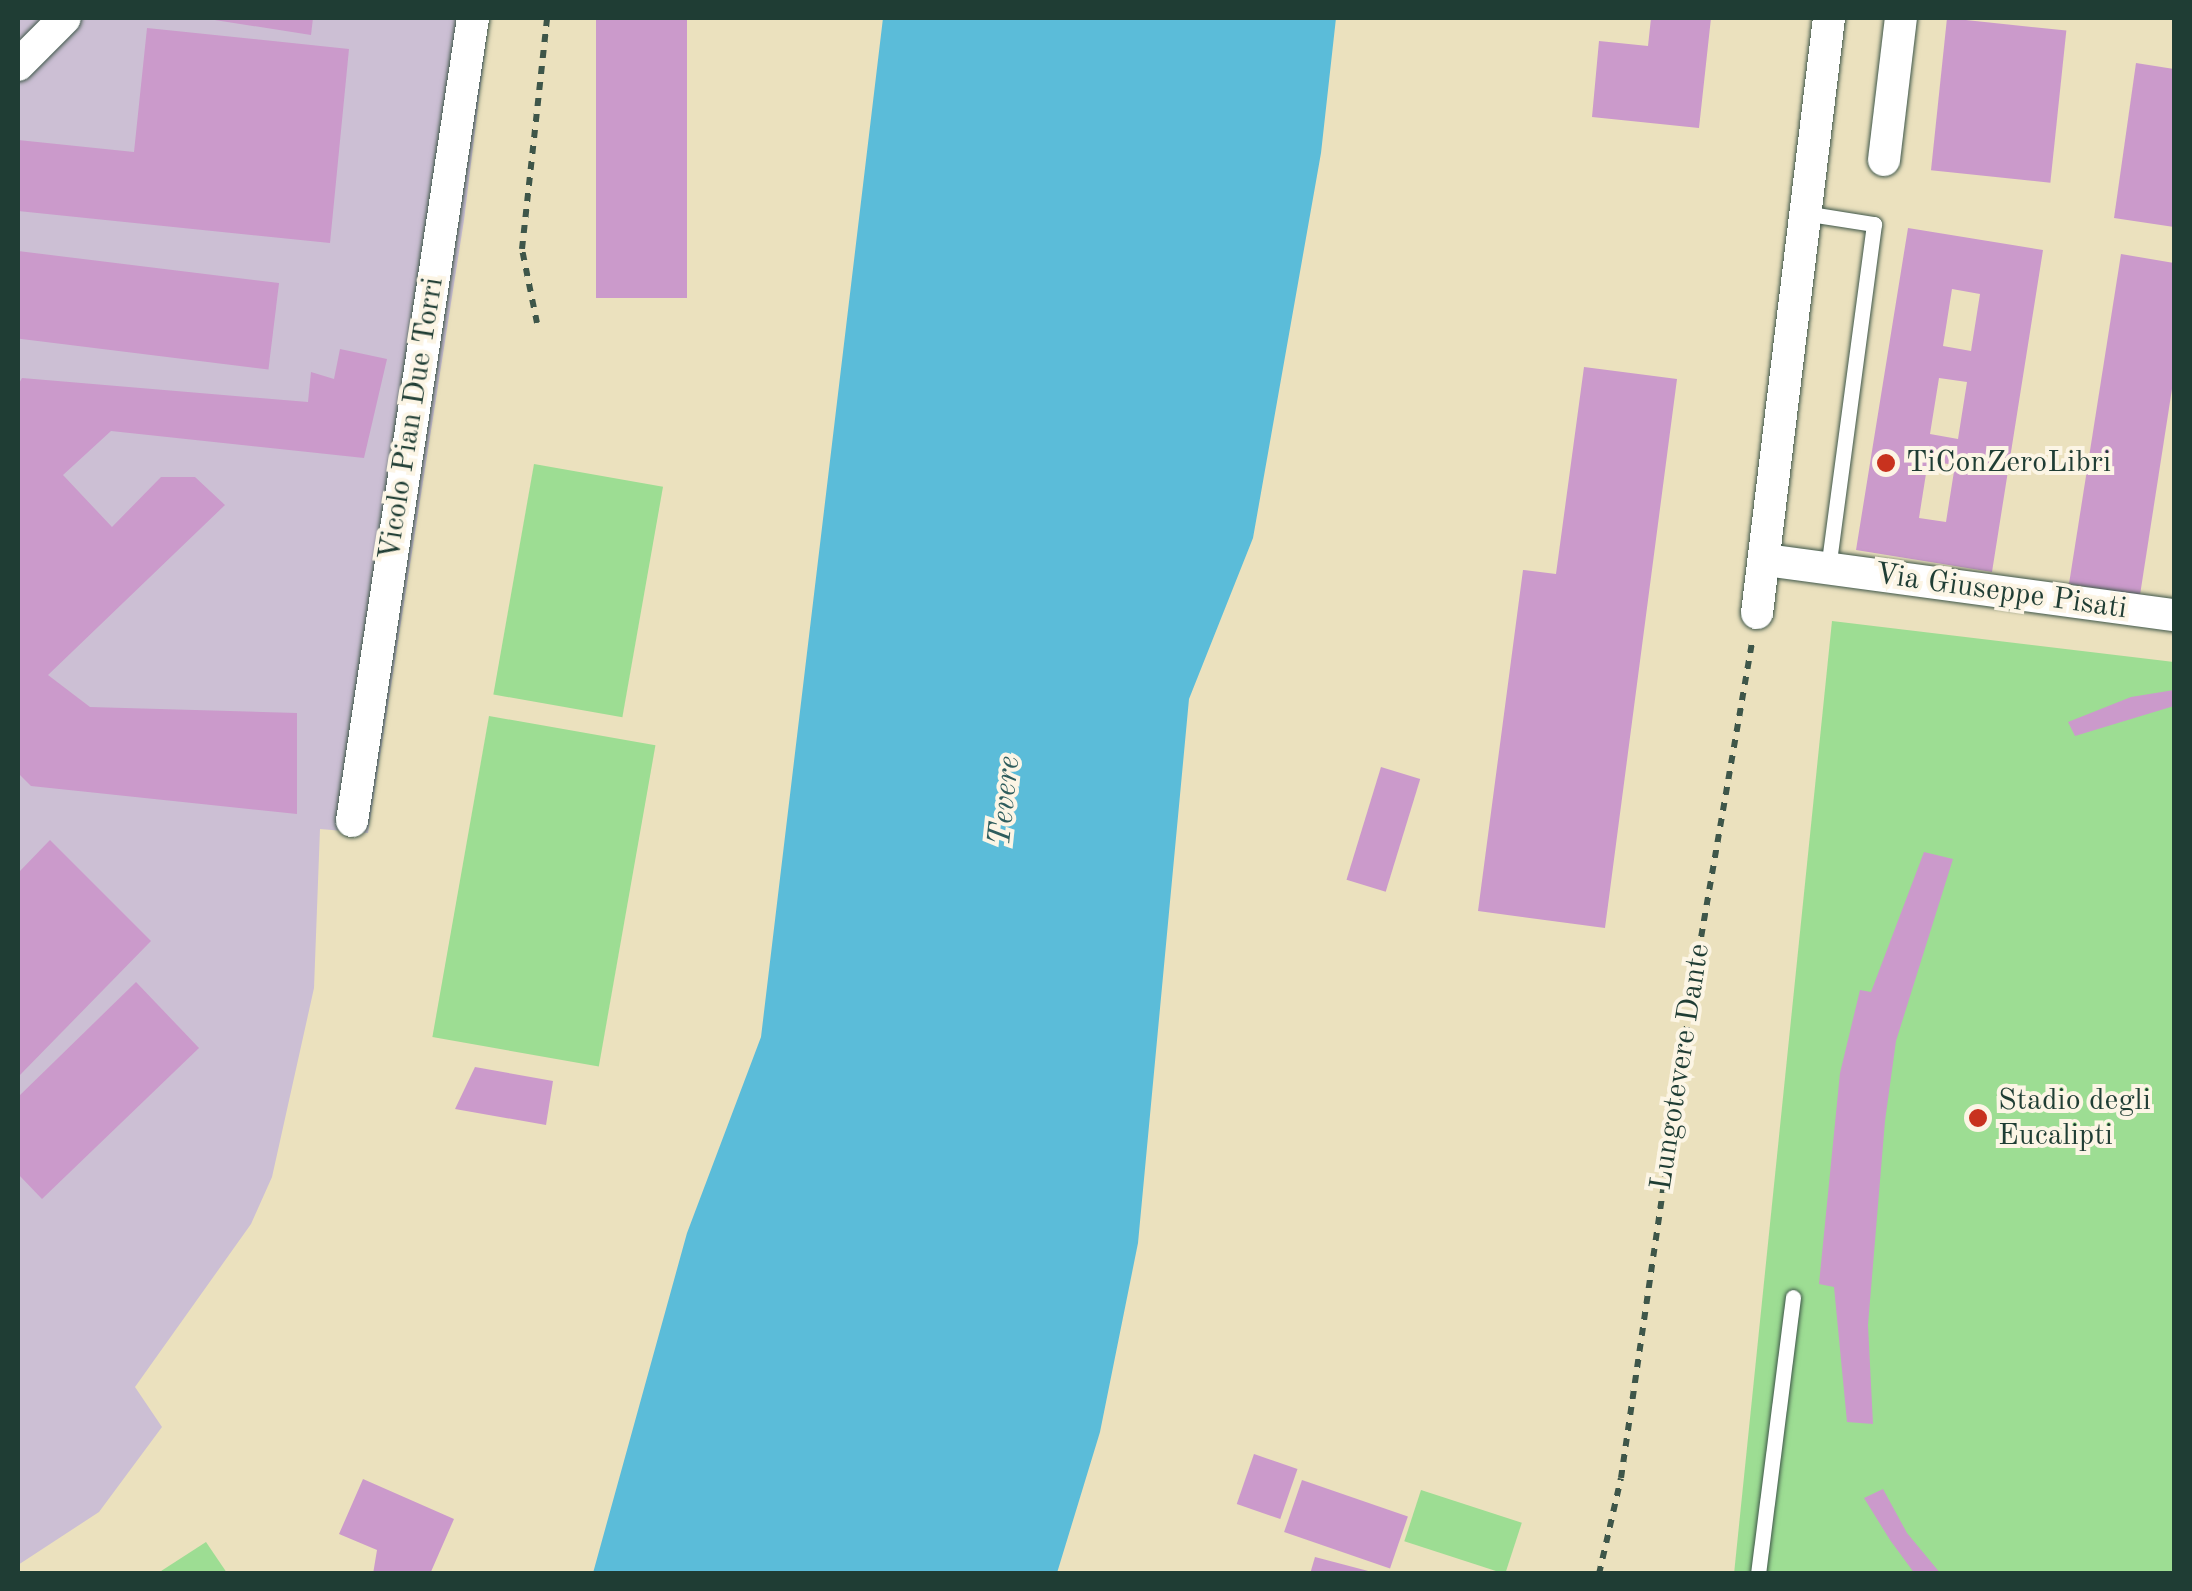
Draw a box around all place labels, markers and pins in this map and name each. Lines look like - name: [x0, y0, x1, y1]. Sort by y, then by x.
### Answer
- place label: TiConZeroLibri: [1906, 445, 2111, 481]
- marker: TiConZeroLibri: [1875, 452, 1897, 474]
- place label: Stadio degli Eucalipti: [1998, 1083, 2151, 1154]
- marker: Stadio degli Eucalipti: [1967, 1107, 1989, 1129]

